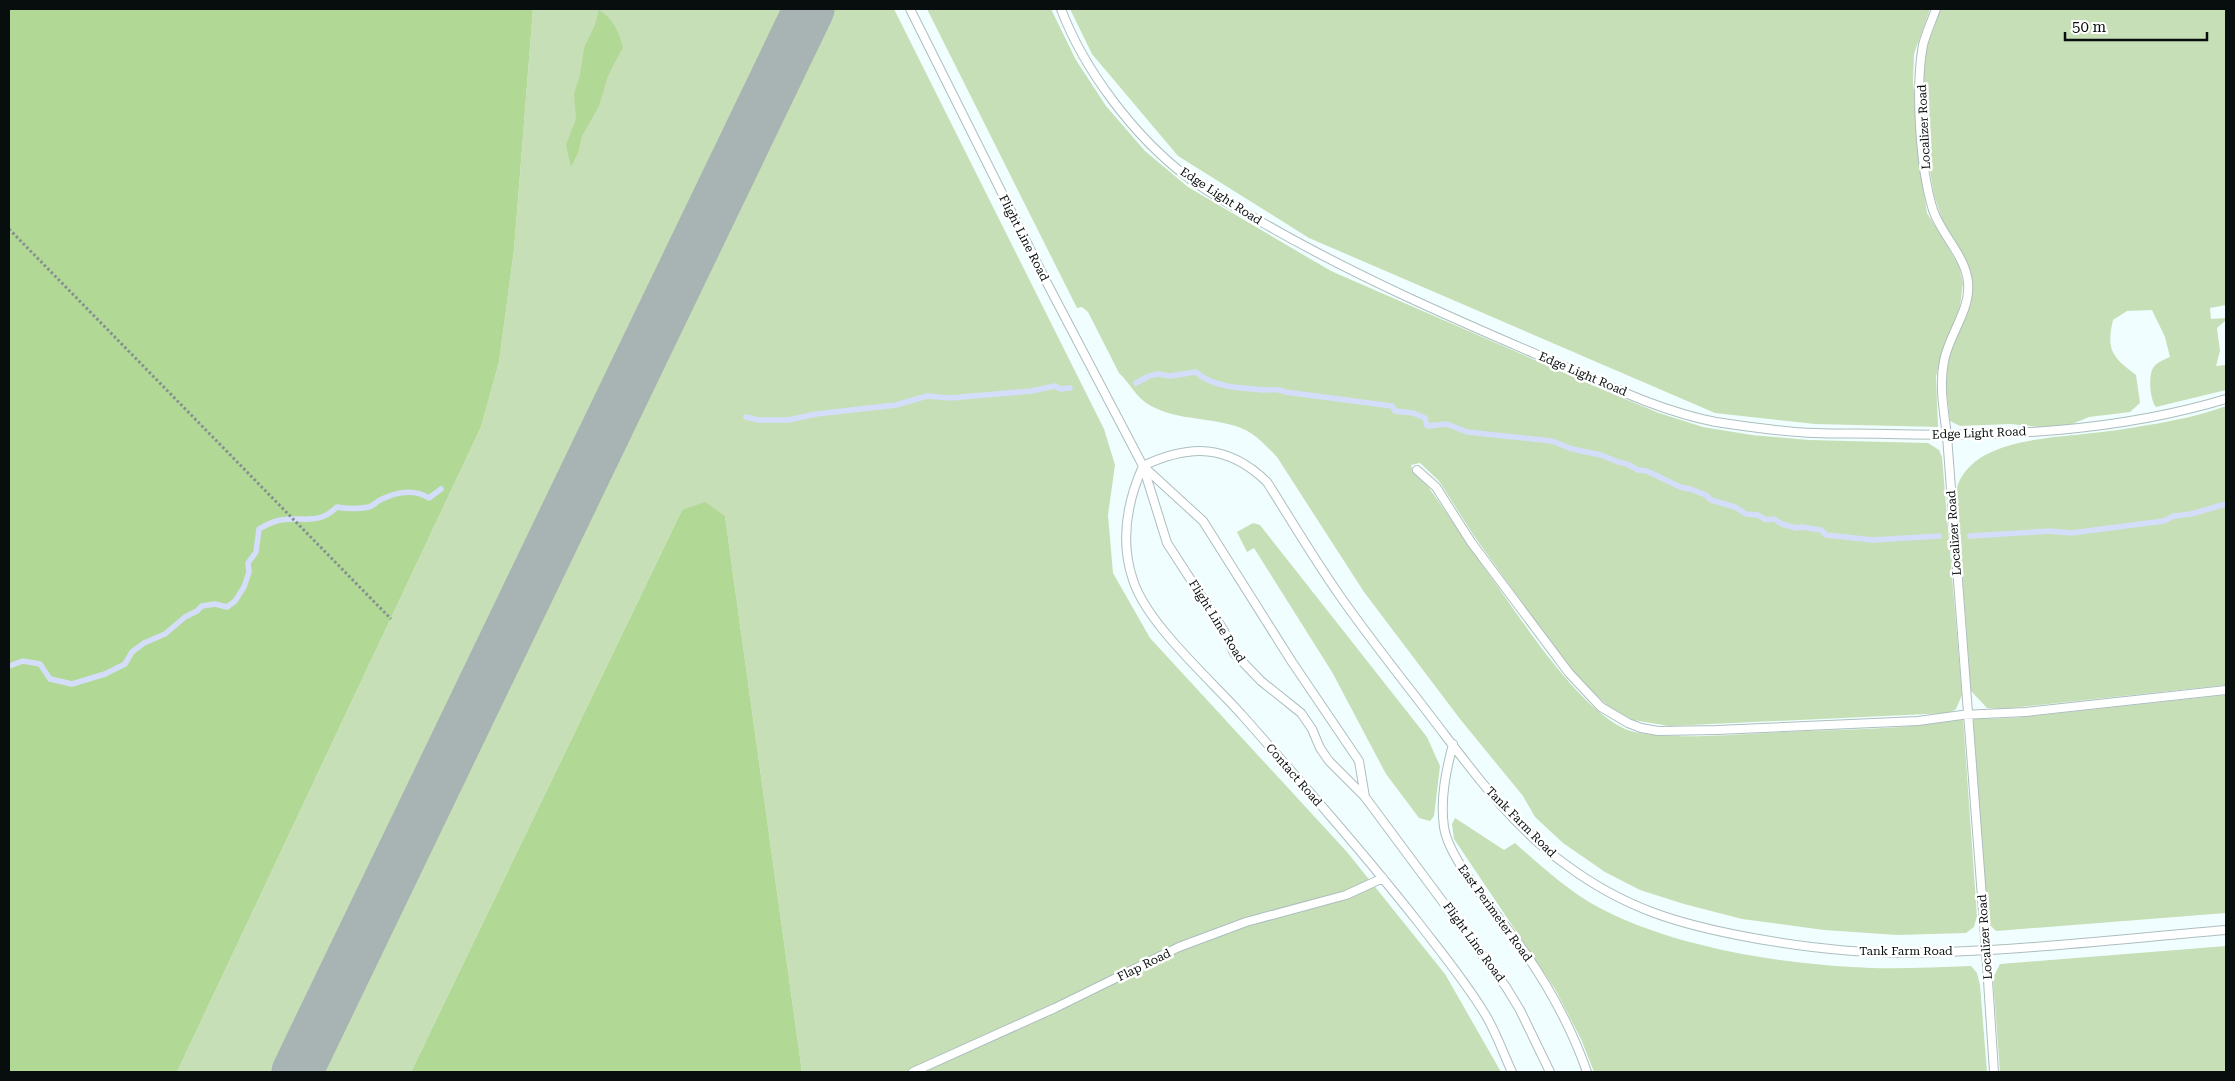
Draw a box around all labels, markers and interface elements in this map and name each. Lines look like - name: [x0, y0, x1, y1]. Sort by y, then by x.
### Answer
- scale bar: [2065, 10, 2208, 42]
- text: 50 m: [2072, 18, 2107, 36]
- street label: Localizer Road: [1915, 84, 1933, 170]
- street label: Edge Light Road: [1178, 164, 1265, 228]
- street label: Flight Line Road: [996, 193, 1052, 284]
- street label: Edge Light Road: [1537, 349, 1629, 399]
- street label: Edge Light Road: [1932, 424, 2027, 442]
- street label: Localizer Road: [1944, 490, 1964, 576]
- street label: Flight Line Road: [1186, 577, 1248, 665]
- street label: Contact Road: [1263, 741, 1325, 809]
- street label: Tank Farm Road: [1483, 784, 1559, 860]
- street label: East Perimeter Road: [1455, 862, 1535, 964]
- street label: Localizer Road: [1975, 894, 1995, 980]
- street label: Flight Line Road: [1440, 899, 1508, 985]
- street label: Tank Farm Road: [1859, 944, 1953, 958]
- street label: Flap Road: [1115, 946, 1173, 984]

